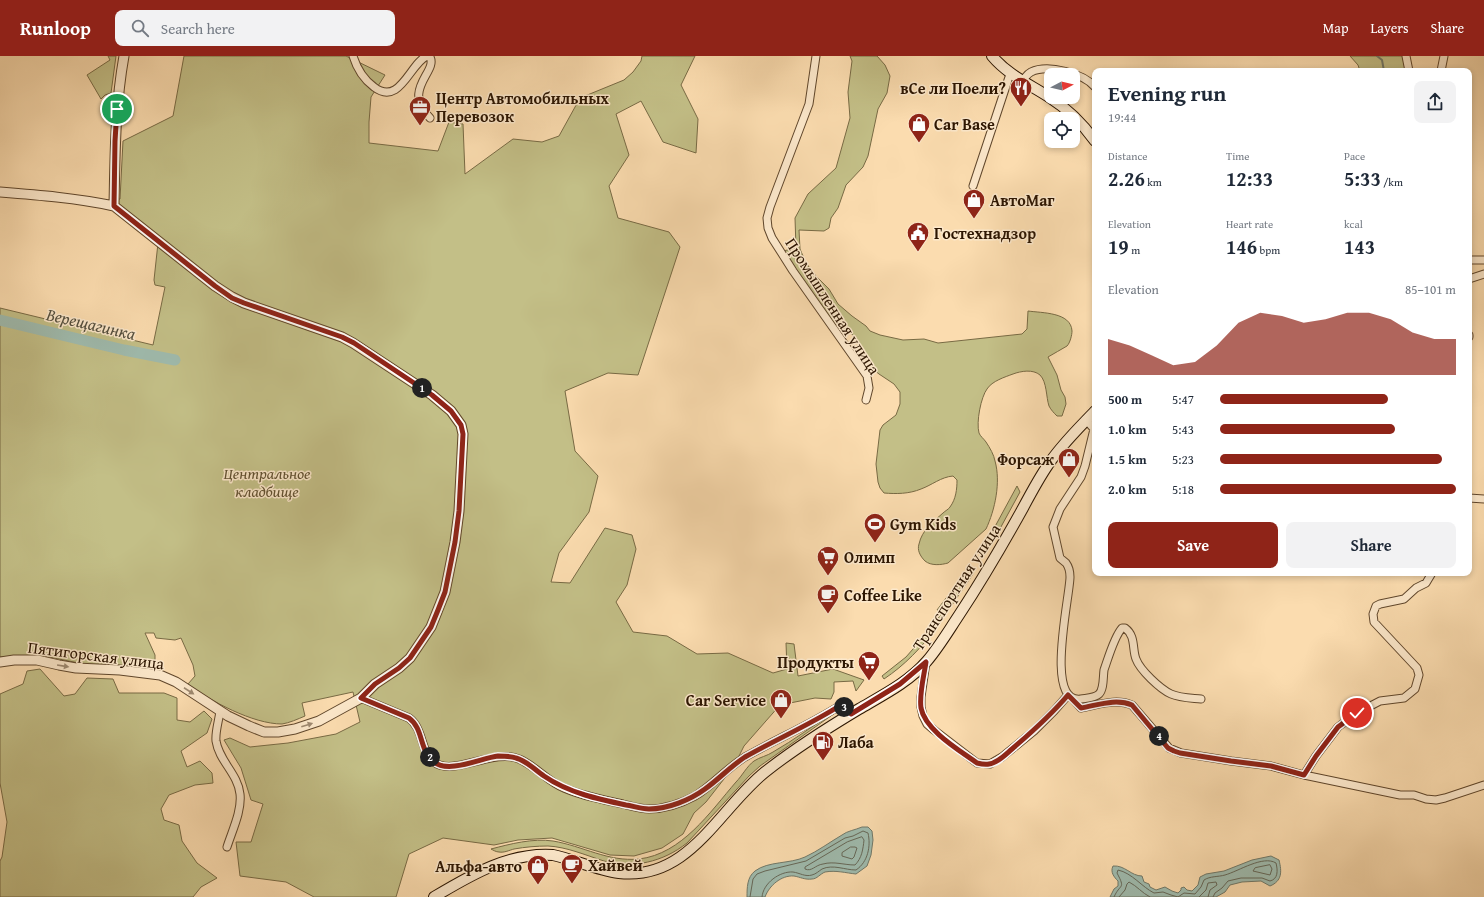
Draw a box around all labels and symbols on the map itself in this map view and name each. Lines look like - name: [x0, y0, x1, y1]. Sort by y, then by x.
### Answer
- north arrow: [1044, 68, 1080, 104]
- restaurant icon: вСе ли Поели?: [1008, 75, 1034, 108]
- place label: вСе ли Поели?: [900, 76, 1006, 100]
- place label: Центр Автомобильных Перевозок: [436, 86, 610, 128]
- pin: [100, 92, 134, 126]
- office icon: Центр Автомобильных Перевозок: [407, 94, 433, 127]
- shop icon: Car Base: [906, 111, 932, 144]
- place label: Car Base: [934, 112, 995, 136]
- shop icon: АвтоМаг: [961, 187, 987, 220]
- place label: АвтоМаг: [990, 188, 1055, 212]
- public building icon: Гостехнадзор: [905, 220, 931, 253]
- place label: Гостехнадзор: [934, 221, 1036, 245]
- street label: Промышленная улица: [780, 233, 887, 380]
- water label: Верещагинка: [43, 301, 138, 346]
- pin: 1: [412, 378, 432, 398]
- shop icon: Форсаж: [1056, 446, 1082, 479]
- place label: Форсаж: [997, 447, 1054, 471]
- park label: Центральное кладбище: [223, 461, 311, 503]
- sports icon: Gym Kids: [862, 511, 888, 544]
- place label: Gym Kids: [890, 512, 956, 536]
- street label: Транспортная улица: [906, 519, 1006, 655]
- supermarket icon: Олимп: [815, 544, 841, 577]
- place label: Олимп: [844, 545, 896, 569]
- cafe icon: Coffee Like: [815, 582, 841, 615]
- place label: Coffee Like: [844, 583, 922, 607]
- street label: Пятигорская улица: [26, 635, 166, 675]
- supermarket icon: Продукты: [856, 649, 882, 682]
- place label: Продукты: [777, 650, 855, 674]
- one-way arrow: [57, 663, 70, 669]
- one-way arrow: [183, 687, 195, 694]
- shop icon: Car Service: [768, 687, 794, 720]
- place label: Car Service: [686, 688, 766, 712]
- pin: [1340, 696, 1374, 730]
- pin: 3: [834, 697, 854, 717]
- one-way arrow: [301, 722, 313, 728]
- pin: 4: [1149, 726, 1169, 746]
- fuel station icon: Лаба: [810, 729, 836, 762]
- place label: Лаба: [838, 730, 875, 754]
- pin: 2: [420, 747, 440, 767]
- cafe icon: Хайвей: [559, 852, 585, 885]
- shop icon: Альфа-авто: [525, 853, 551, 886]
- place label: Хайвей: [588, 853, 643, 877]
- place label: Альфа-авто: [435, 854, 522, 878]

